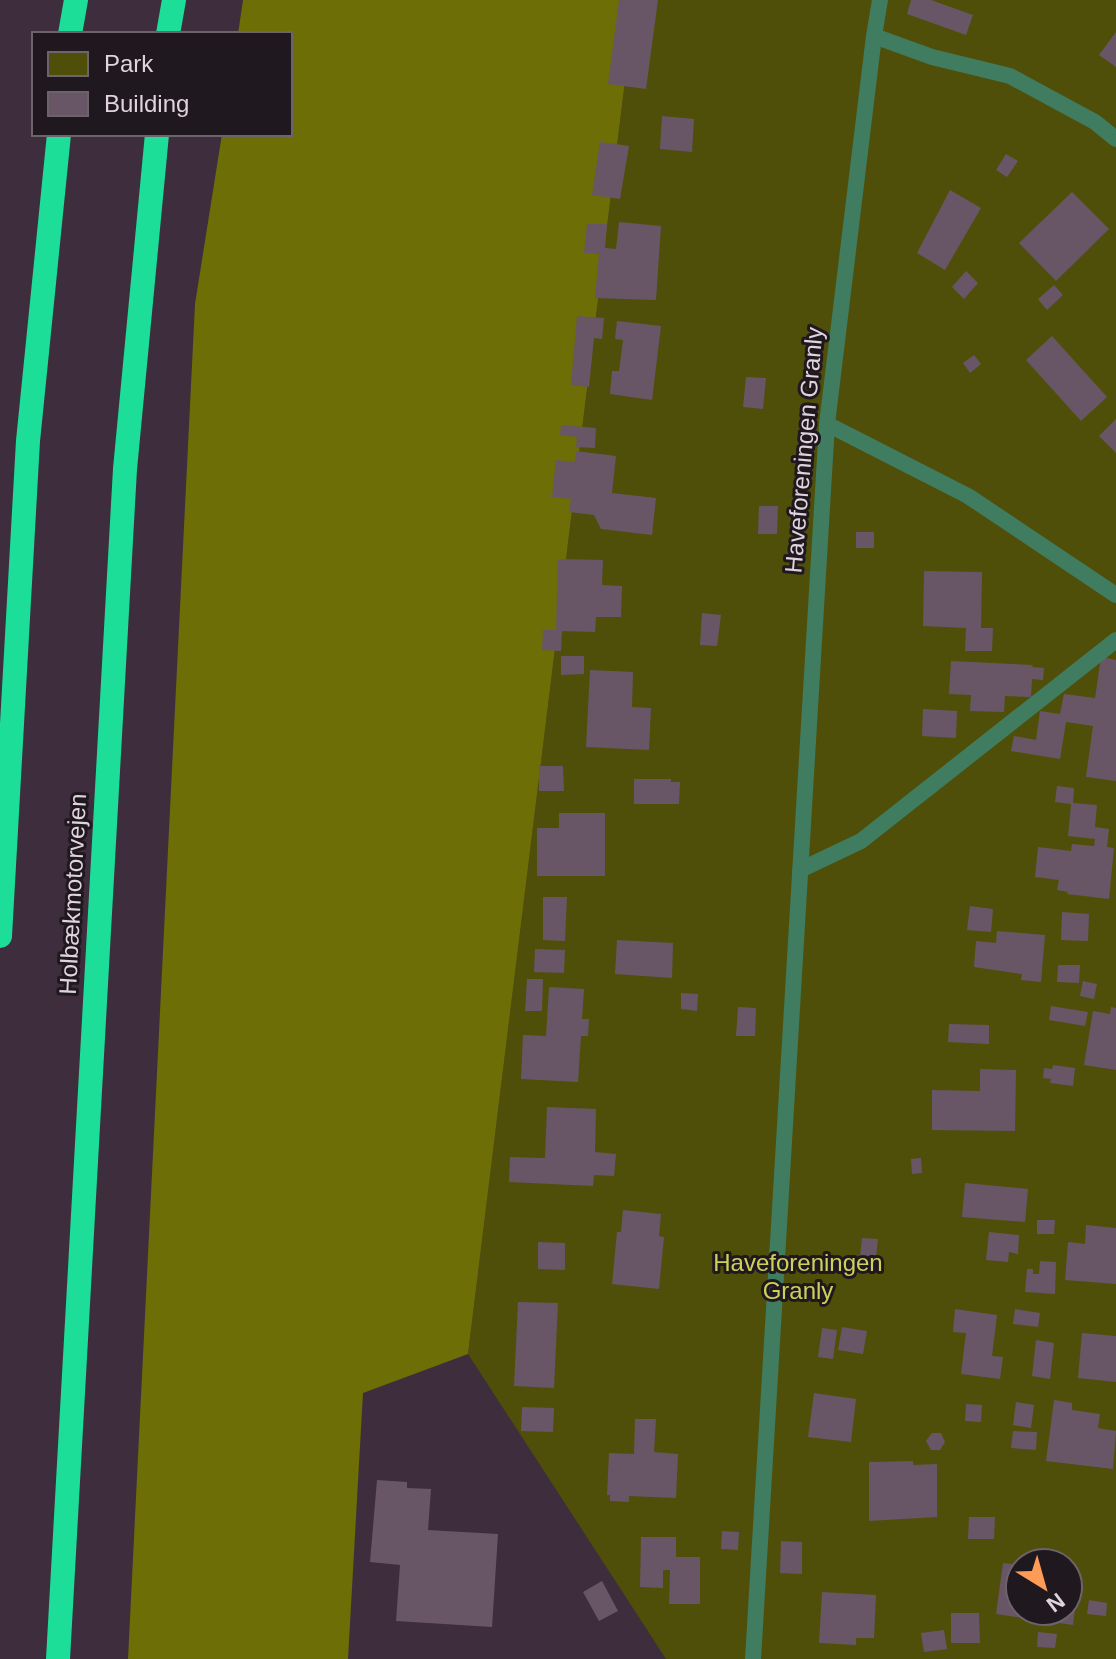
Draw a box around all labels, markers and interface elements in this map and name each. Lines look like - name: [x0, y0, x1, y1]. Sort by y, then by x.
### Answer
- legend: [32, 32, 292, 136]
- text: Park: [104, 50, 154, 77]
- text: Building: [104, 90, 189, 117]
- street label: Haveforeningen Granly: [779, 326, 828, 574]
- street label: Holbækmotorvejen: [54, 793, 91, 995]
- park label: Haveforeningen Granly: [713, 1249, 883, 1304]
- north arrow: [1004, 1547, 1084, 1627]
- text: N: [1042, 1588, 1070, 1617]

